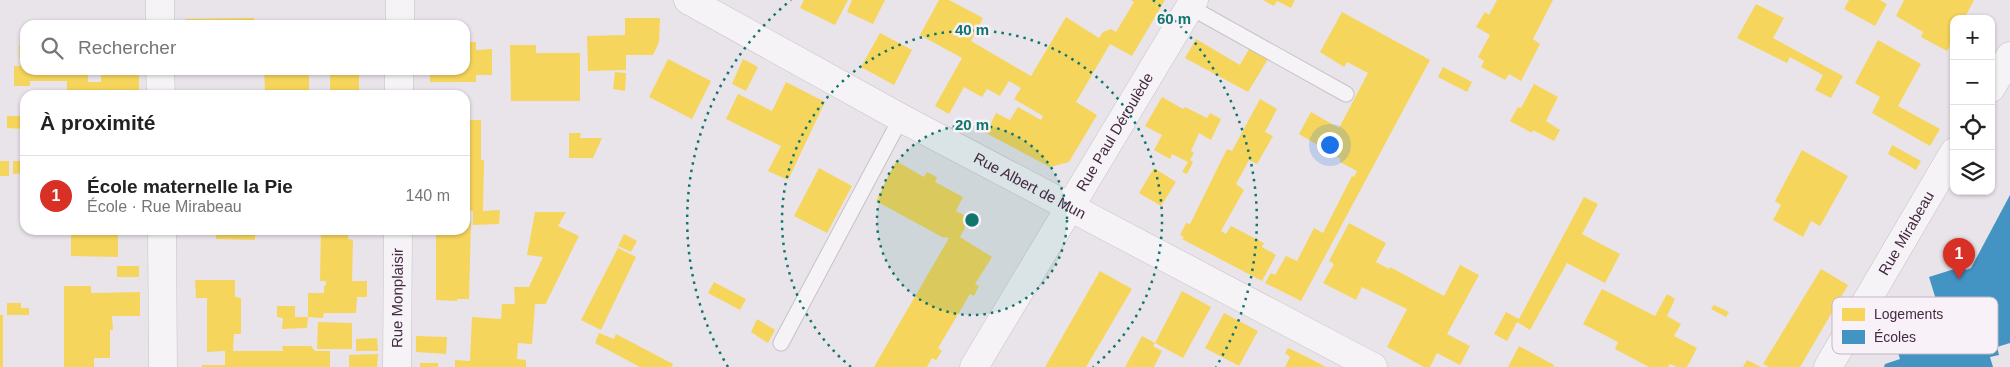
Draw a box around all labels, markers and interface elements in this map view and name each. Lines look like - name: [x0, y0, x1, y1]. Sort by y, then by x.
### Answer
- text: 60 m: [1157, 10, 1191, 27]
- map controls: [1950, 15, 1995, 195]
- button: +: [1950, 15, 1995, 60]
- search box: [20, 20, 470, 75]
- text: 40 m: [955, 21, 989, 38]
- icon: search: [38, 34, 66, 62]
- text: Rechercher: [78, 37, 176, 58]
- button: −: [1950, 60, 1995, 105]
- street label: Rue Paul Déroulède: [1072, 69, 1156, 194]
- button: locate: [1950, 105, 1995, 150]
- text: À proximité: [40, 111, 156, 134]
- text: 20 m: [955, 116, 989, 133]
- your location: [1317, 132, 1343, 158]
- street label: Rue Albert de Mun: [971, 149, 1089, 222]
- button: layers: [1950, 150, 1995, 195]
- text: École maternelle la Pie: [87, 176, 293, 197]
- text: 1: [52, 187, 60, 204]
- text: 140 m: [406, 187, 450, 204]
- street label: Rue Mirabeau: [1875, 188, 1937, 278]
- text: École · Rue Mirabeau: [87, 198, 242, 215]
- centre of rings: [963, 211, 981, 229]
- pin: 1: [1943, 238, 1975, 279]
- street label: Rue Monplaisir: [388, 248, 406, 348]
- legend: [1832, 297, 1998, 354]
- text: Logements: [1874, 306, 1943, 322]
- text: Écoles: [1874, 329, 1916, 345]

